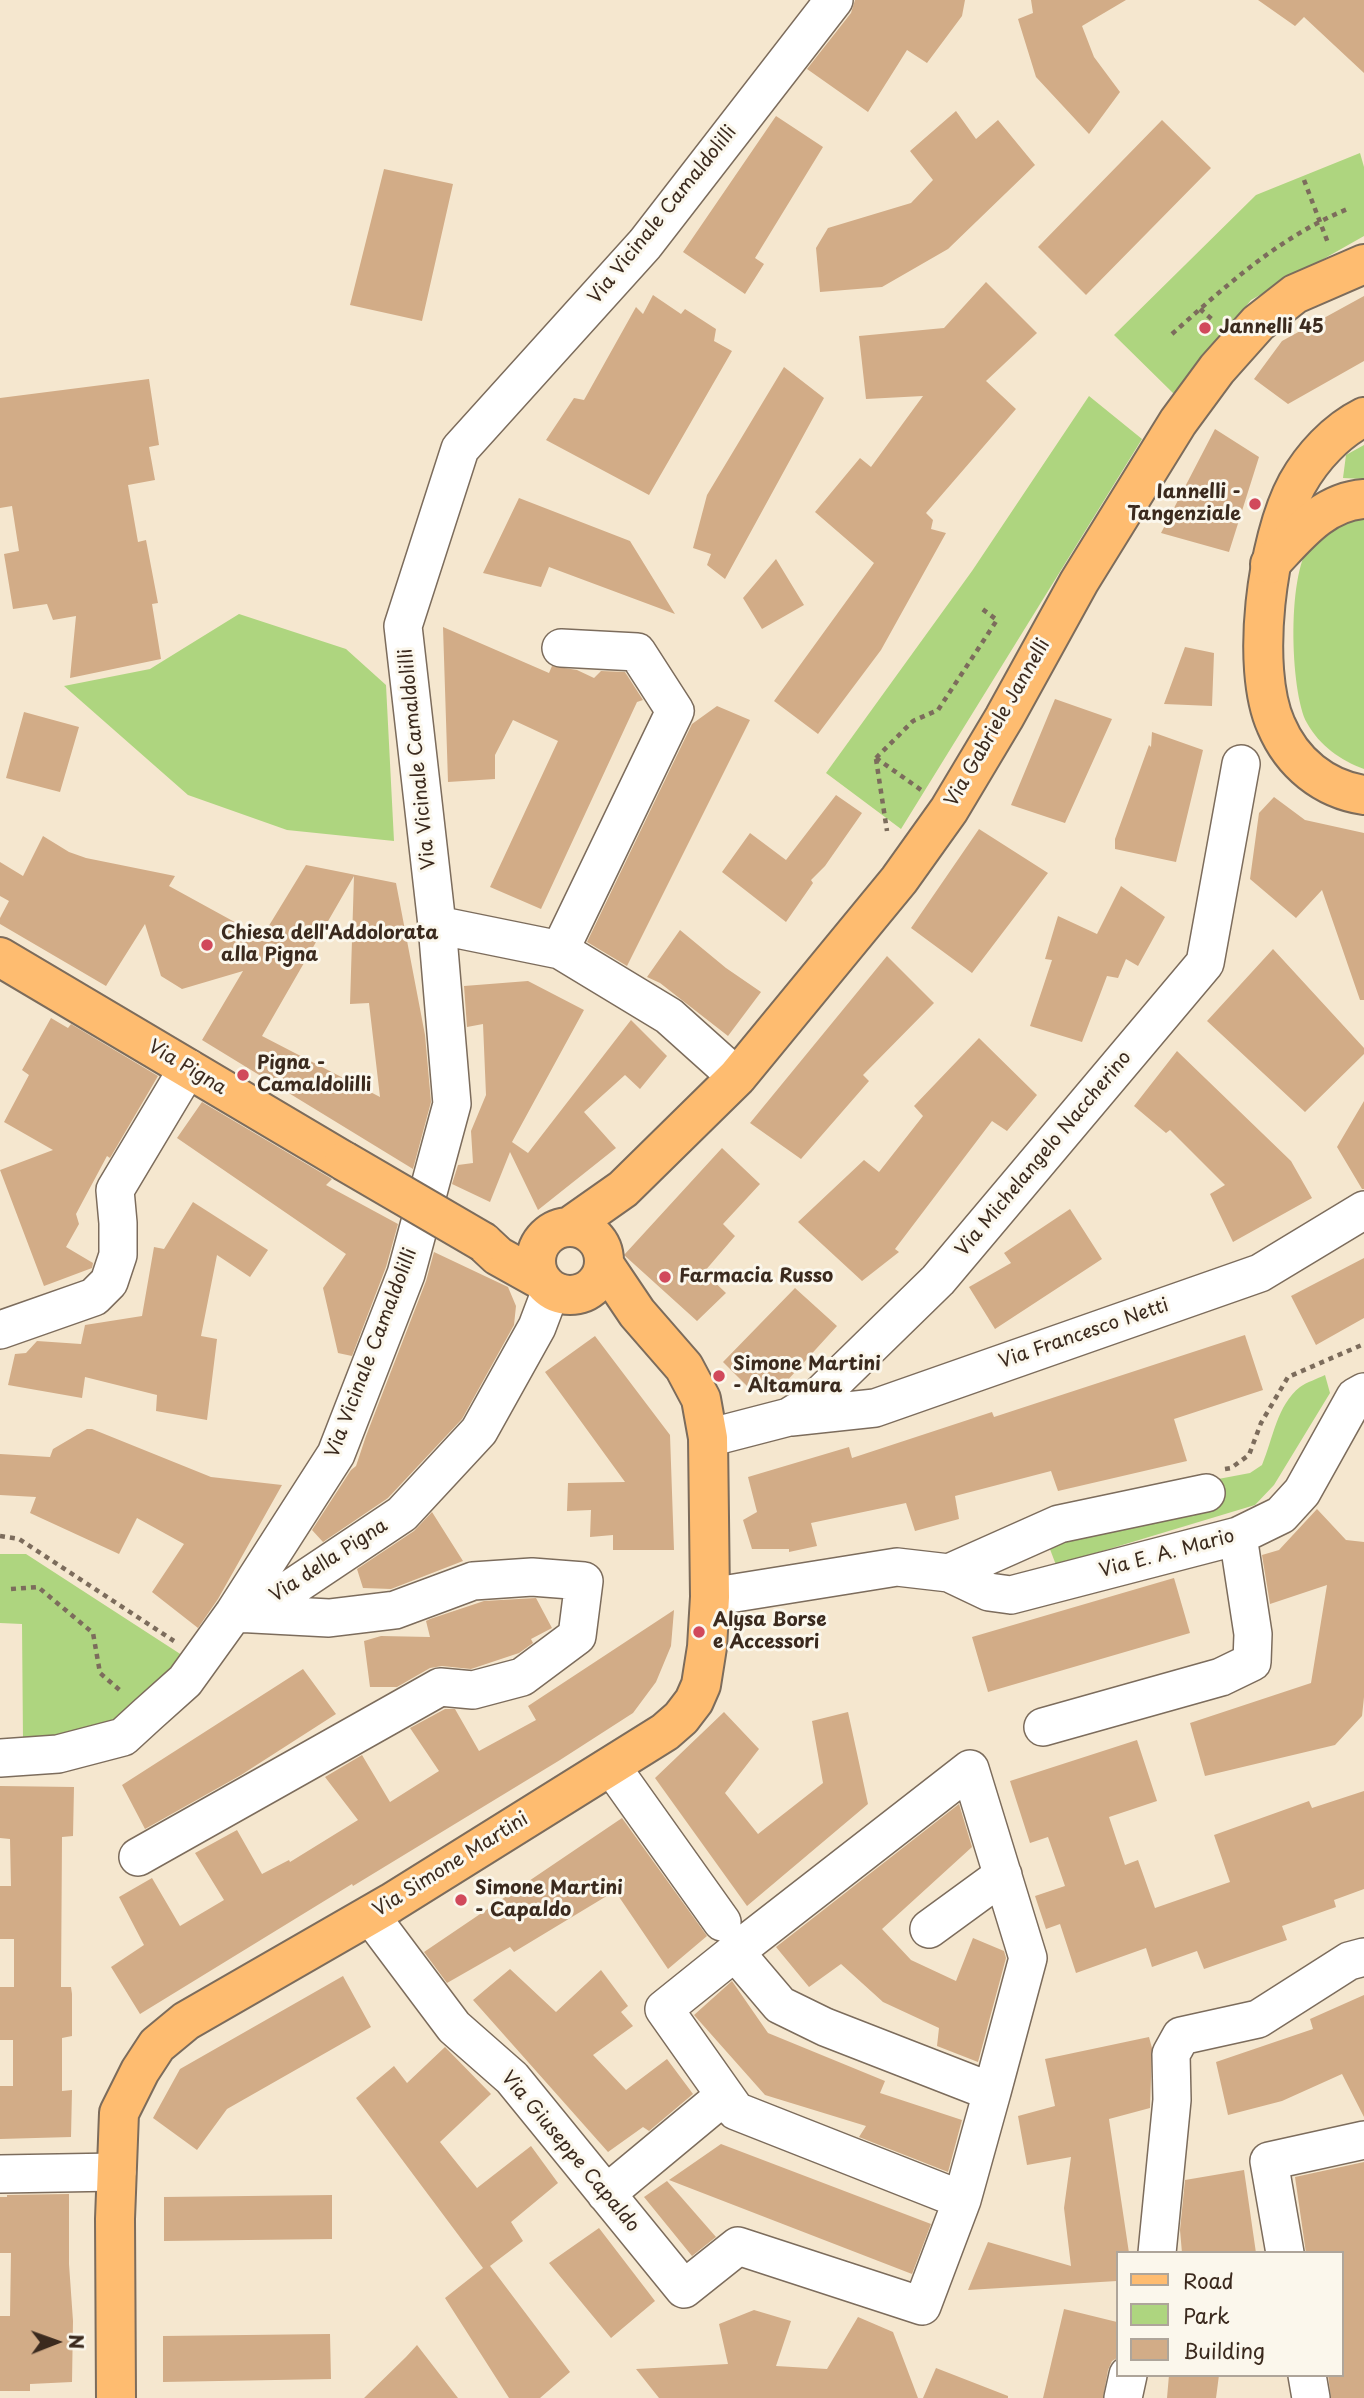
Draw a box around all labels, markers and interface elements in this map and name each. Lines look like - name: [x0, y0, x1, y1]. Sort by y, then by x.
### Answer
- street label: Via Vicinale Camaldolilli: [584, 121, 742, 309]
- place label: Jannelli 45: [1219, 317, 1324, 339]
- marker: Jannelli 45: [1197, 320, 1213, 336]
- place label: Iannelli - Tangenziale: [1127, 482, 1241, 526]
- marker: Iannelli - Tangenziale: [1247, 496, 1263, 512]
- street label: Via Gabriele Jannelli: [941, 635, 1055, 811]
- street label: Via Vicinale Camaldolilli: [395, 647, 441, 871]
- place label: Chiesa dell'Addolorata alla Pigna: [221, 923, 438, 967]
- marker: Chiesa dell'Addolorata alla Pigna: [199, 937, 215, 953]
- street label: Via Pigna: [144, 1036, 230, 1100]
- street label: Via Michelangelo Naccherino: [951, 1047, 1137, 1261]
- place label: Pigna - Camaldolilli: [257, 1053, 371, 1097]
- marker: Pigna - Camaldolilli: [235, 1067, 251, 1083]
- street label: Via Vicinale Camaldolilli: [321, 1245, 423, 1461]
- place label: Farmacia Russo: [679, 1266, 833, 1288]
- marker: Farmacia Russo: [657, 1269, 673, 1285]
- street label: Via Francesco Netti: [996, 1294, 1172, 1374]
- place label: Simone Martini - Altamura: [733, 1354, 881, 1398]
- marker: Simone Martini - Altamura: [711, 1368, 727, 1384]
- street label: Via della Pigna: [266, 1515, 392, 1607]
- street label: Via E. A. Mario: [1097, 1525, 1237, 1583]
- place label: Alysa Borse e Accessori: [713, 1610, 826, 1654]
- marker: Alysa Borse e Accessori: [691, 1624, 707, 1640]
- street label: Via Simone Martini: [369, 1808, 533, 1922]
- place label: Simone Martini - Capaldo: [475, 1878, 623, 1922]
- marker: Simone Martini - Capaldo: [453, 1892, 469, 1908]
- street label: Via Giuseppe Capaldo: [496, 2067, 644, 2237]
- legend: [1116, 2251, 1343, 2377]
- text: Road: [1183, 2264, 1234, 2296]
- text: Park: [1183, 2299, 1230, 2331]
- north arrow: [21, 2307, 91, 2377]
- text: N: [63, 2334, 91, 2349]
- text: Building: [1183, 2334, 1265, 2366]

